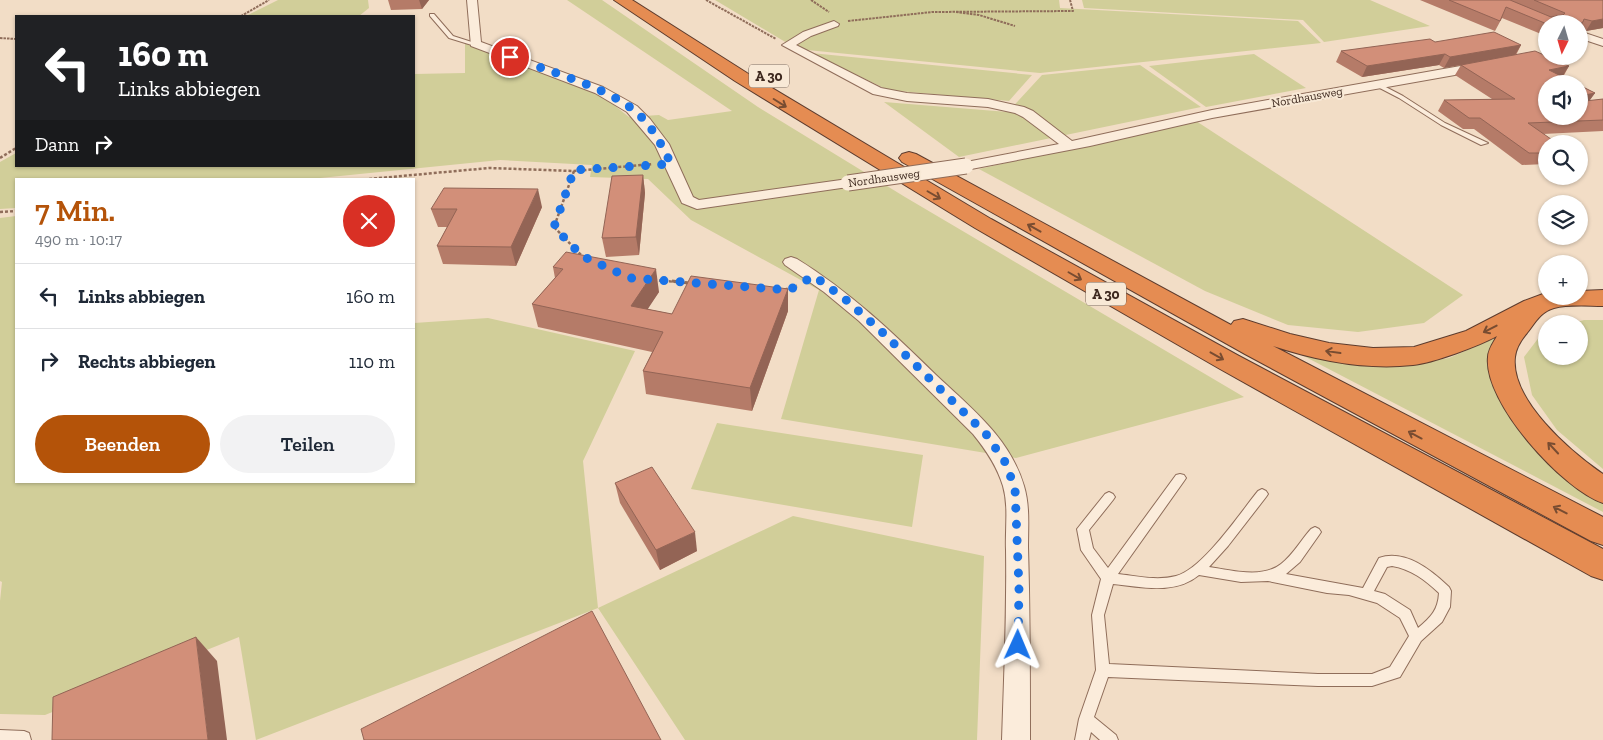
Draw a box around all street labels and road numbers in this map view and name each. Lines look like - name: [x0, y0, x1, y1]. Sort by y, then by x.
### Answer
- road number: A 30: [749, 64, 789, 88]
- street label: Nordhausweg: [1270, 84, 1344, 110]
- street label: Nordhausweg: [847, 166, 921, 190]
- road number: A 30: [1086, 282, 1126, 306]

